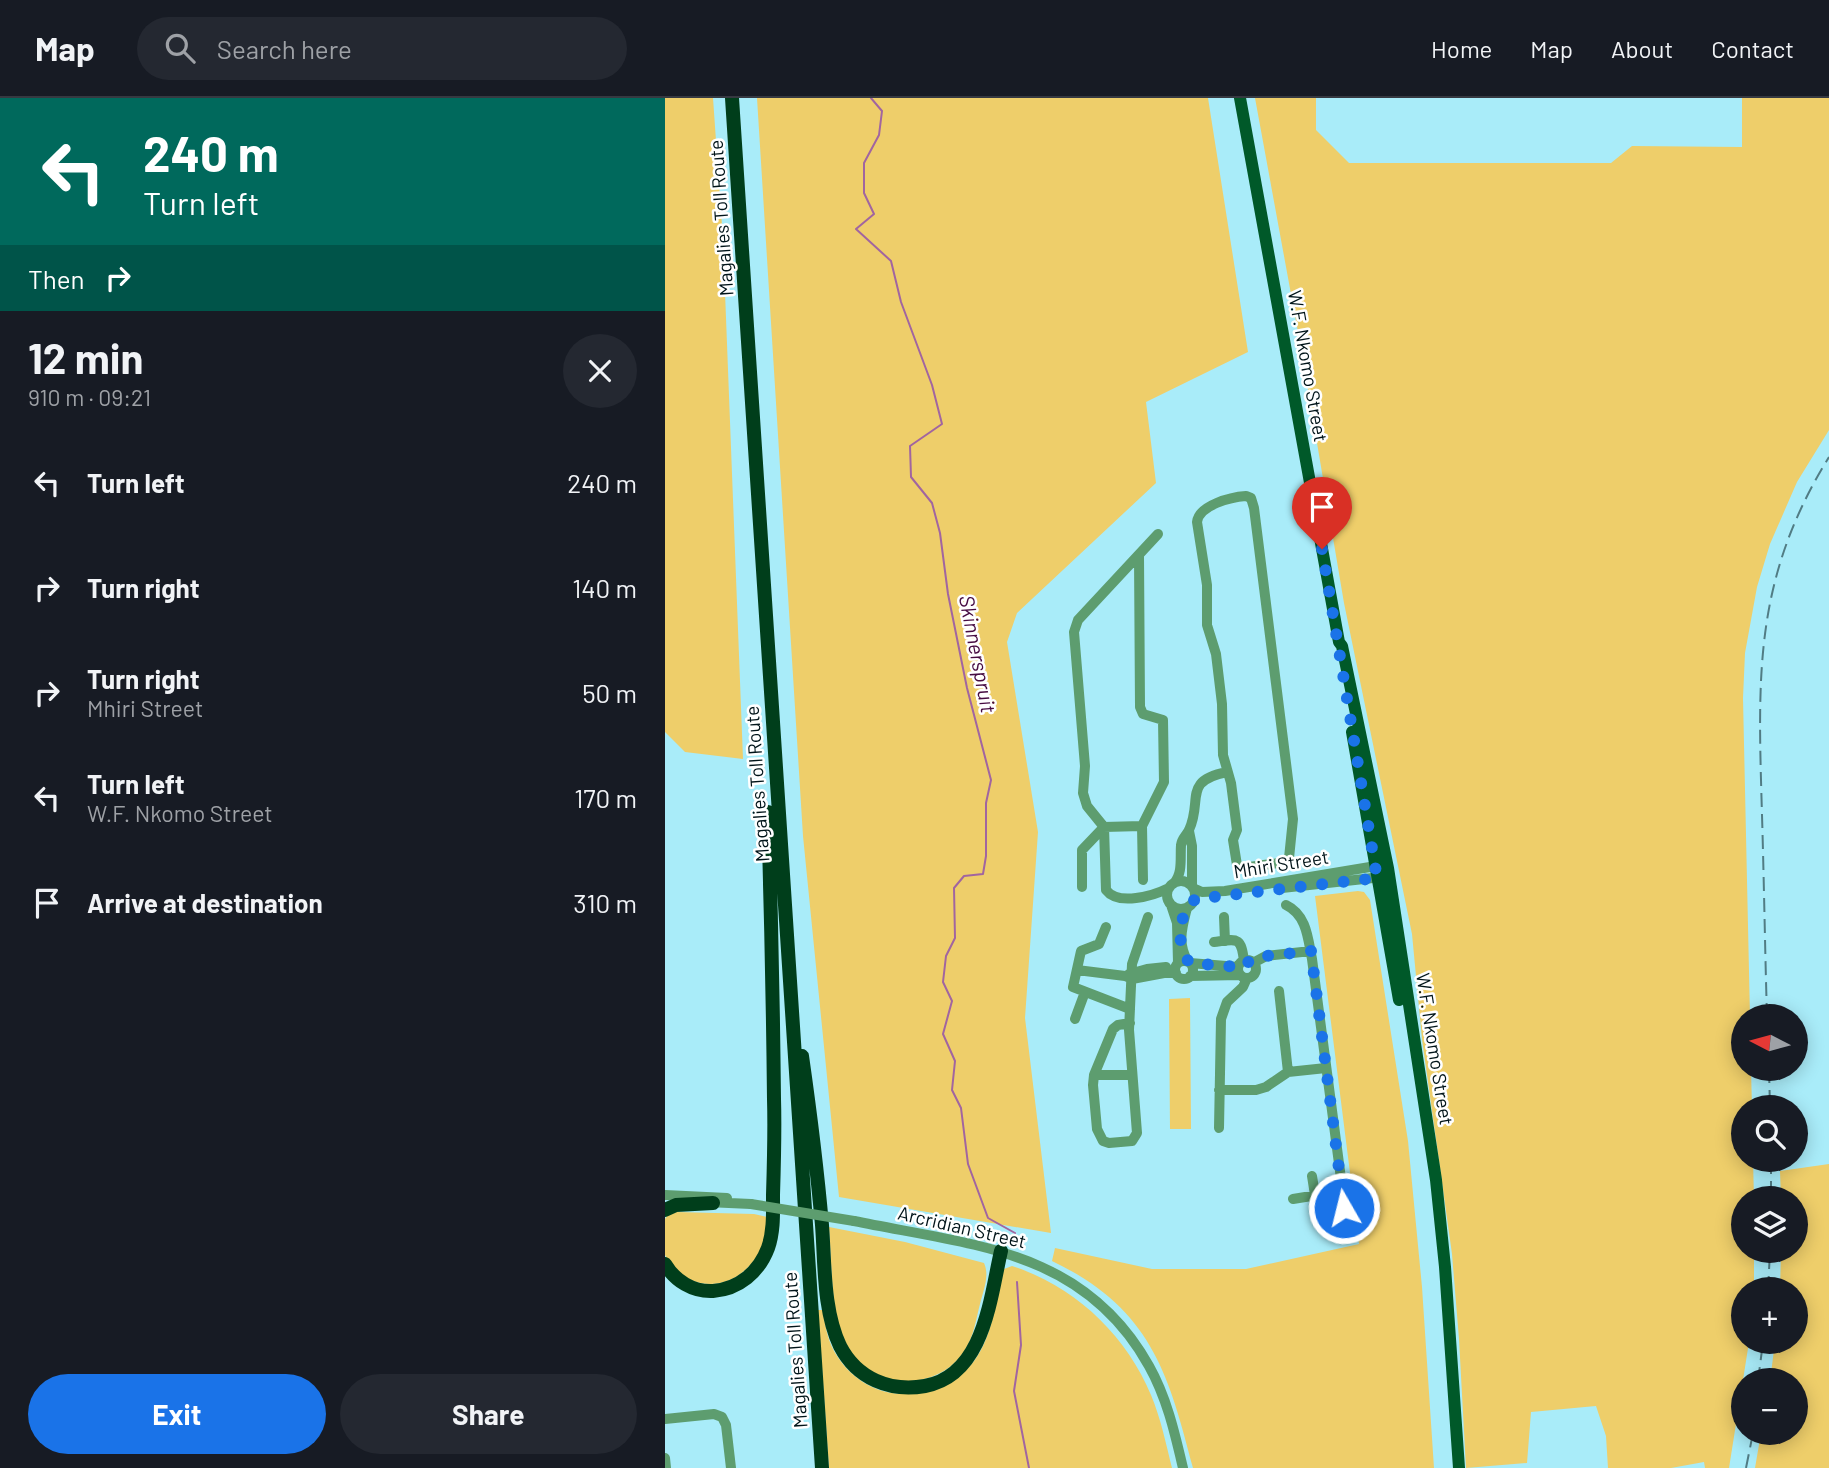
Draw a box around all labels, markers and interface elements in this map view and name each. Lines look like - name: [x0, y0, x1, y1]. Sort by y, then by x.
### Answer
- search box: [137, 17, 627, 80]
- text: Map: [35, 28, 95, 68]
- icon: search: [161, 29, 199, 67]
- text: Search here: [217, 33, 352, 64]
- text: Home: [1431, 34, 1492, 63]
- text: Map: [1530, 34, 1573, 63]
- text: About: [1611, 34, 1673, 63]
- text: Contact: [1711, 34, 1794, 63]
- text: 240 m: [143, 123, 279, 182]
- icon: left: [28, 126, 119, 217]
- street label: Magalies Toll Route: [704, 139, 737, 297]
- text: Turn left: [143, 183, 260, 221]
- icon: right: [99, 259, 137, 297]
- text: Then: [28, 263, 85, 294]
- street label: W.F. Nkomo Street: [1284, 288, 1333, 443]
- text: 12 min: [28, 332, 144, 382]
- button: close: [563, 334, 637, 408]
- text: 910 m · 09:21: [28, 383, 151, 411]
- icon: left: [28, 464, 66, 502]
- text: Turn left: [87, 467, 185, 498]
- text: 240 m: [567, 467, 637, 498]
- pin: [1292, 477, 1352, 549]
- icon: arrive: [1303, 488, 1341, 526]
- icon: right: [28, 569, 66, 607]
- text: Turn right: [87, 572, 200, 603]
- text: 140 m: [572, 572, 637, 603]
- water label: Skinnerspruit: [955, 593, 1002, 715]
- text: Turn right: [87, 663, 200, 694]
- icon: right: [28, 674, 66, 712]
- text: 50 m: [582, 677, 637, 708]
- text: Mhiri Street: [87, 694, 203, 722]
- street label: Magalies Toll Route: [740, 705, 773, 863]
- text: Turn left: [87, 768, 185, 799]
- icon: left: [28, 779, 66, 817]
- text: 170 m: [574, 782, 637, 813]
- text: W.F. Nkomo Street: [87, 799, 273, 827]
- street label: Mhiri Street: [1232, 845, 1330, 882]
- icon: arrive: [28, 884, 66, 922]
- text: Arrive at destination: [87, 887, 323, 918]
- text: 310 m: [573, 887, 637, 918]
- street label: W.F. Nkomo Street: [1412, 971, 1459, 1126]
- north arrow: [1731, 1004, 1808, 1082]
- map controls: [1731, 1004, 1808, 1445]
- button: search: [1731, 1095, 1808, 1172]
- position arrow: [1307, 1171, 1381, 1245]
- button: layers: [1731, 1186, 1808, 1263]
- street label: Arcridian Street: [896, 1201, 1028, 1252]
- street label: Magalies Toll Route: [778, 1271, 811, 1429]
- button: +: [1731, 1277, 1808, 1354]
- button: −: [1731, 1368, 1808, 1445]
- button: Exit: [28, 1374, 326, 1454]
- button: Share: [340, 1374, 637, 1454]

